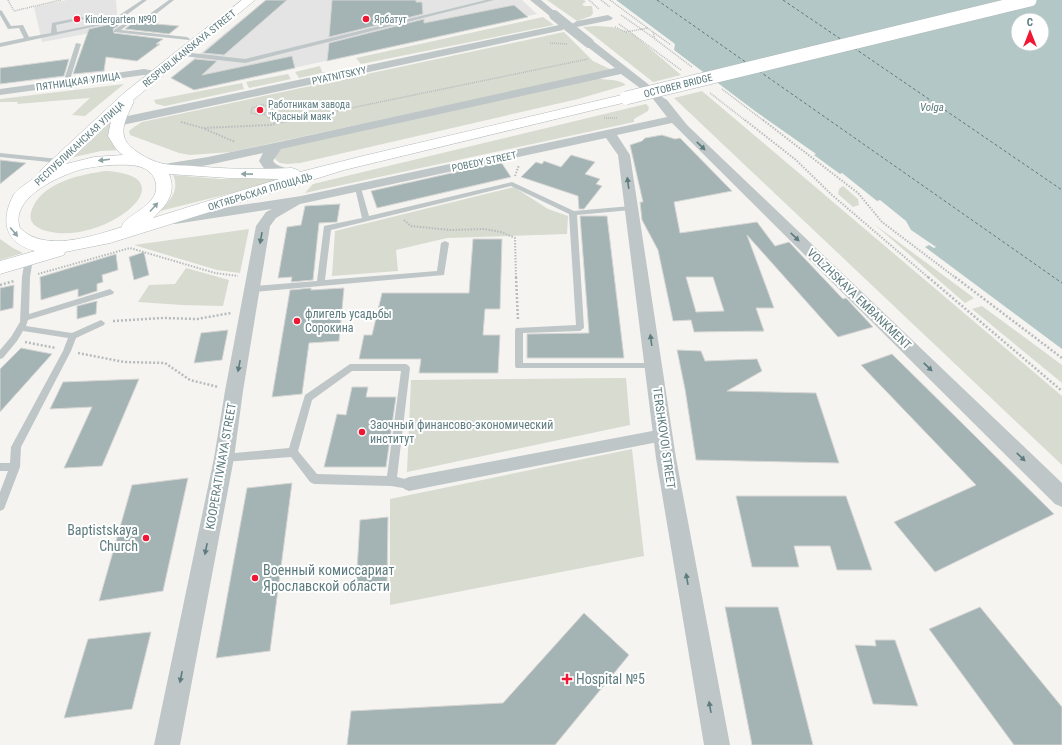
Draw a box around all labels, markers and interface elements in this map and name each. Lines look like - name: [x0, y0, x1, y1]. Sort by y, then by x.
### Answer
- street label: RESPUBLIKANSKAYA STREET: [141, 7, 238, 89]
- north arrow: [1010, 12, 1050, 52]
- marker: Kindergarten №90: [72, 14, 82, 24]
- place label: Kindergarten №90: [85, 14, 157, 25]
- marker: Ярбатут: [361, 14, 371, 24]
- place label: Ярбатут: [374, 14, 407, 25]
- text: С: [1027, 16, 1033, 29]
- street label: PYATNITSKYY: [311, 64, 368, 87]
- street label: ПЯТНИЦКАЯ УЛИЦА: [35, 70, 121, 93]
- street label: OCTOBER BRIDGE: [643, 72, 714, 99]
- street label: РЕСПУБЛИКАНСКАЯ УЛИЦА: [32, 99, 126, 188]
- place label: Работникам завода "Красный маяк": [268, 99, 350, 122]
- water label: Volga: [920, 101, 944, 114]
- marker: Работникам завода "Красный маяк": [255, 105, 265, 115]
- one-way arrow: [696, 141, 706, 151]
- street label: POBEDY STREET: [451, 149, 518, 174]
- one-way arrow: [98, 157, 110, 163]
- street label: ОКТЯБРЬСКАЯ ПЛОЩАДЬ: [207, 170, 314, 213]
- one-way arrow: [240, 171, 253, 177]
- one-way arrow: [625, 177, 631, 189]
- one-way arrow: [149, 202, 159, 212]
- one-way arrow: [10, 227, 19, 237]
- one-way arrow: [258, 232, 264, 244]
- one-way arrow: [790, 232, 799, 241]
- street label: VOLZHSKAYA EMBANKMENT: [804, 246, 914, 352]
- place label: флигель усадьбы Сорокина: [305, 307, 392, 335]
- marker: флигель усадьбы Сорокина: [292, 316, 302, 326]
- one-way arrow: [648, 334, 654, 346]
- one-way arrow: [235, 360, 241, 372]
- one-way arrow: [923, 362, 933, 371]
- street label: TERSHKOVOI STREET: [650, 386, 678, 490]
- street label: KOOPERATIVNAYA STREET: [203, 402, 239, 530]
- place label: Заочный финансово-экономический институт: [370, 418, 553, 446]
- marker: Заочный финансово-экономический институт: [357, 427, 367, 437]
- one-way arrow: [1016, 452, 1026, 462]
- place label: Baptistskaya Church: [67, 522, 138, 554]
- marker: Baptistskaya Church: [141, 533, 151, 543]
- one-way arrow: [203, 543, 209, 555]
- place label: Военный комиссариат Ярославской области: [263, 562, 394, 594]
- marker: Военный комиссариат Ярославской области: [250, 573, 260, 583]
- one-way arrow: [684, 573, 690, 585]
- one-way arrow: [178, 670, 184, 683]
- place label: Hospital №5: [576, 671, 645, 687]
- marker: Hospital №5: [561, 673, 573, 685]
- one-way arrow: [707, 701, 713, 713]

